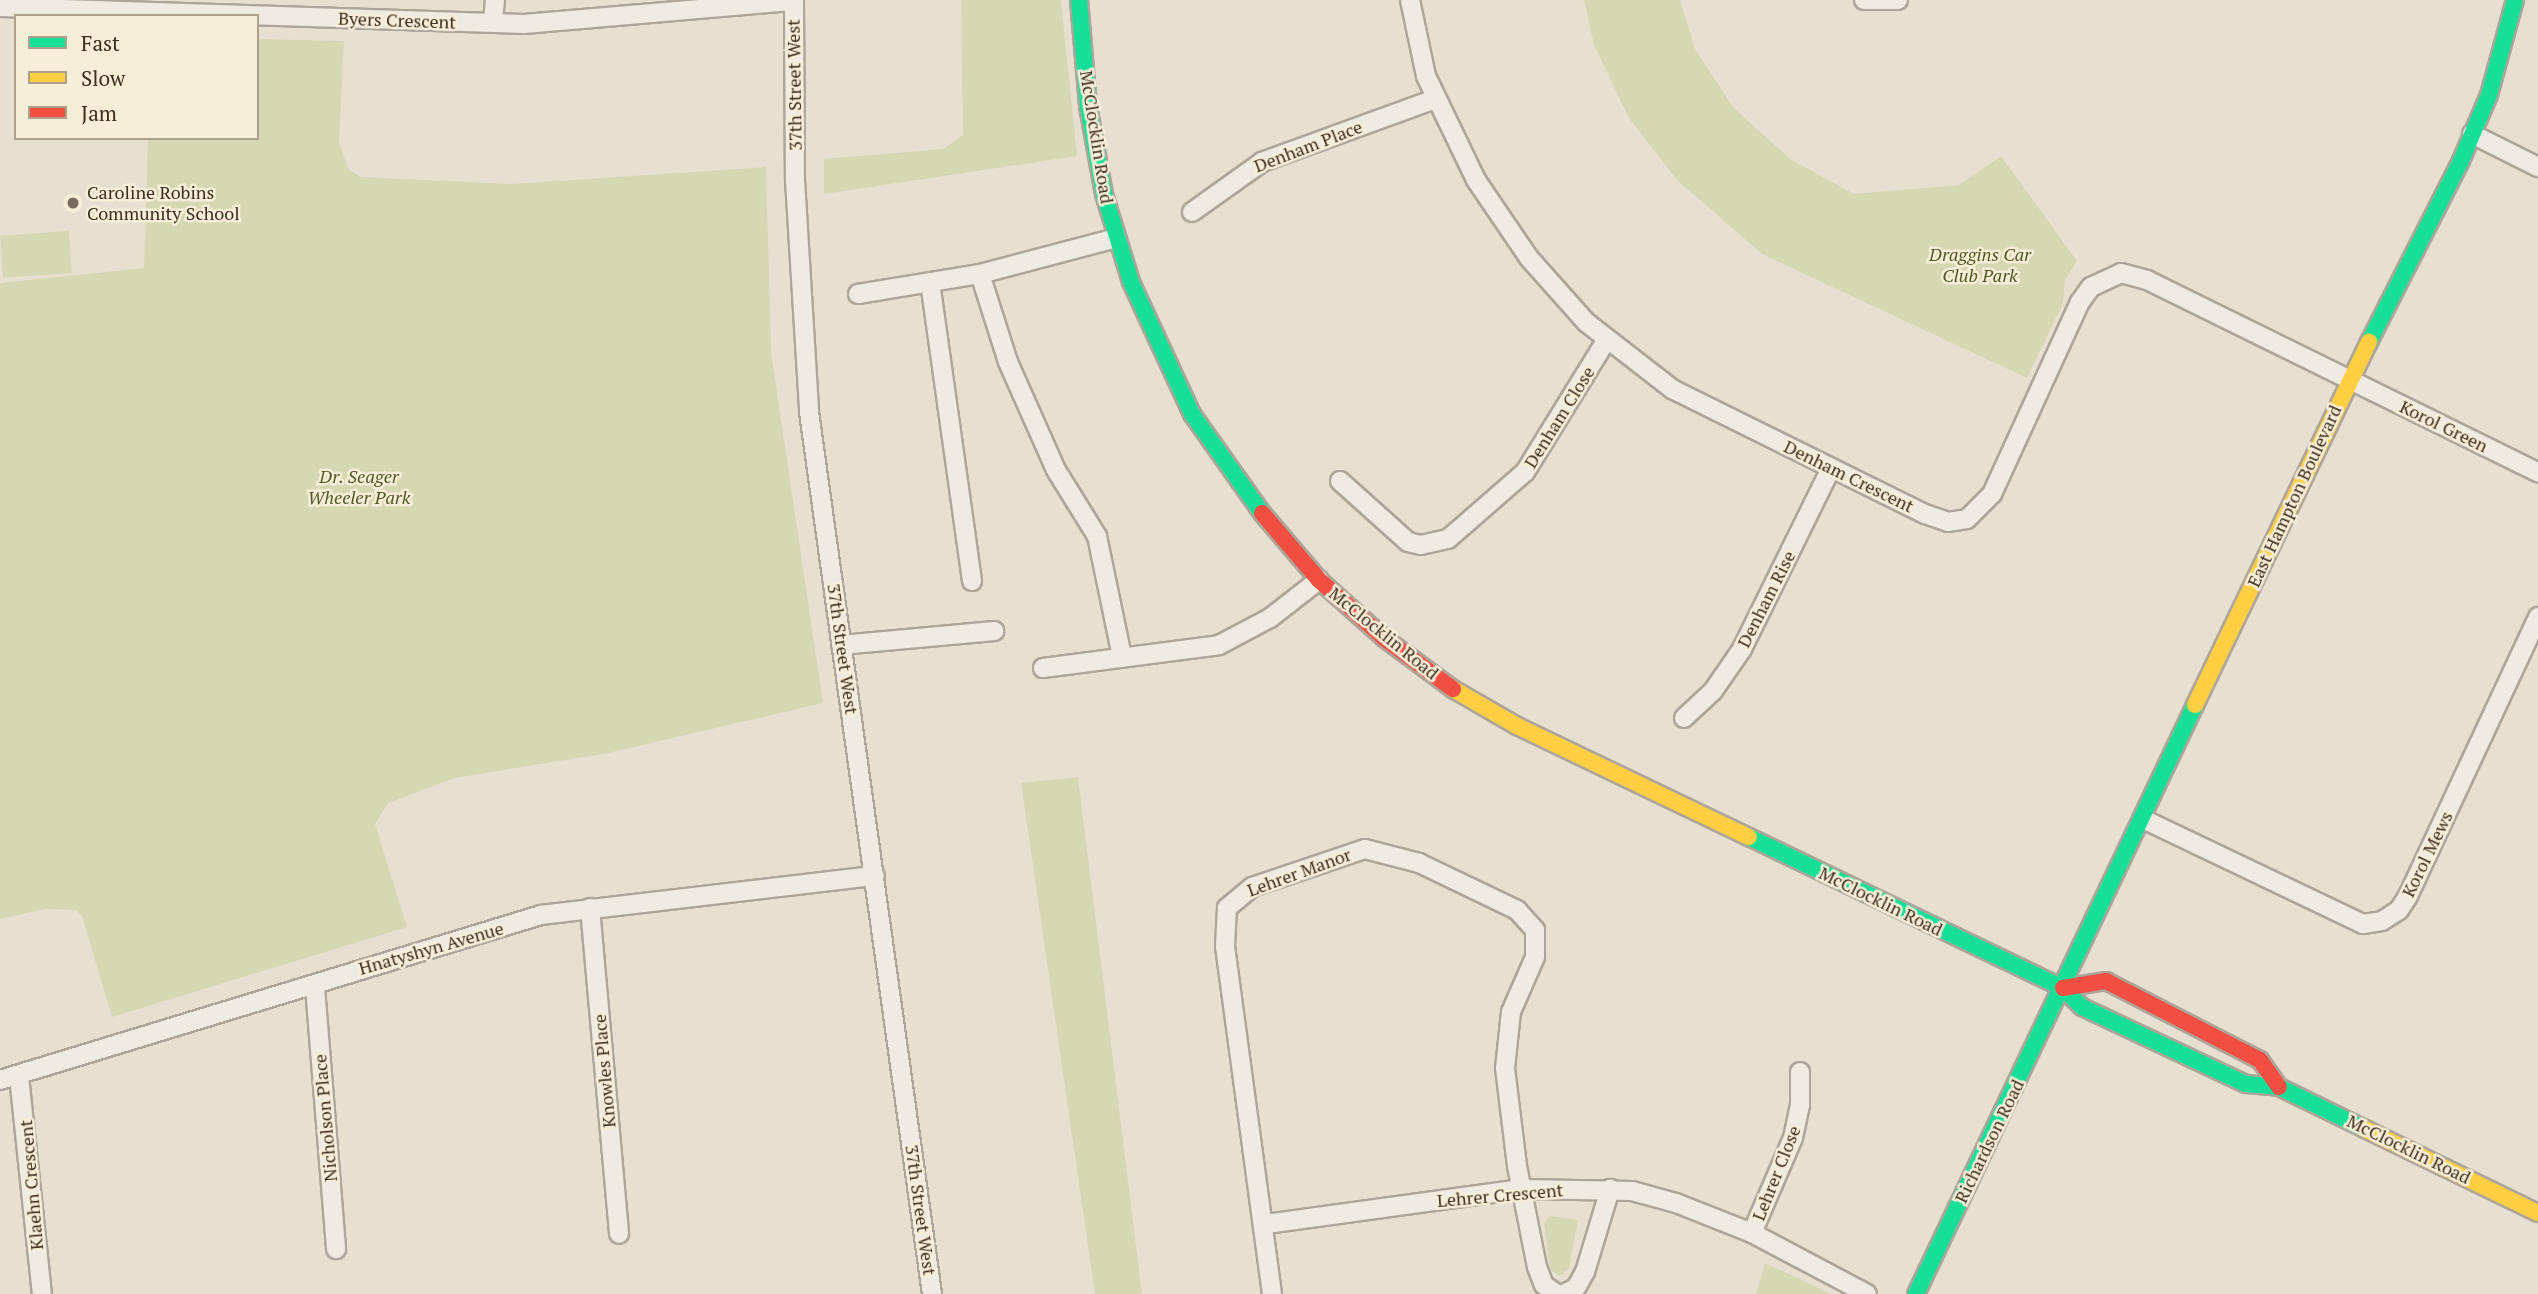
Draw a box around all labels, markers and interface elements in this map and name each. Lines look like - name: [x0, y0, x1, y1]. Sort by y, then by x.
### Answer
- street label: Byers Crescent: [338, 7, 456, 33]
- legend: [14, 14, 259, 140]
- street label: 37th Street West: [782, 19, 806, 151]
- text: Fast: [81, 29, 120, 57]
- text: Slow: [81, 64, 125, 92]
- street label: McClocklin Road: [1076, 69, 1118, 205]
- text: Jam: [81, 99, 117, 127]
- street label: Denham Place: [1251, 115, 1365, 177]
- place label: Caroline Robins Community School: [87, 182, 240, 224]
- marker: Caroline Robins Community School: [65, 195, 81, 211]
- park label: Draggins Car Club Park: [1929, 244, 2031, 286]
- street label: Denham Close: [1519, 362, 1599, 472]
- street label: Korol Green: [2396, 395, 2492, 457]
- street label: East Hampton Boulevard: [2242, 402, 2346, 590]
- street label: Denham Crescent: [1780, 435, 1918, 517]
- park label: Dr. Seager Wheeler Park: [308, 466, 410, 508]
- street label: Denham Rise: [1732, 547, 1800, 651]
- street label: 37th Street West: [823, 582, 863, 716]
- street label: McClocklin Road: [1325, 582, 1443, 684]
- street label: Korol Mews: [2397, 808, 2457, 900]
- street label: Lehrer Manor: [1244, 843, 1354, 901]
- street label: McClocklin Road: [1816, 862, 1946, 940]
- street label: Hnatyshyn Avenue: [356, 917, 506, 979]
- street label: Knowles Place: [588, 1013, 620, 1129]
- street label: Nicholson Place: [309, 1053, 341, 1183]
- street label: Richardson Road: [1950, 1076, 2028, 1206]
- street label: McClocklin Road: [2344, 1110, 2474, 1188]
- street label: Klaehn Crescent: [15, 1119, 47, 1251]
- street label: Lehrer Close: [1747, 1122, 1805, 1224]
- street label: 37th Street West: [901, 1143, 941, 1277]
- street label: Lehrer Crescent: [1436, 1179, 1564, 1211]

